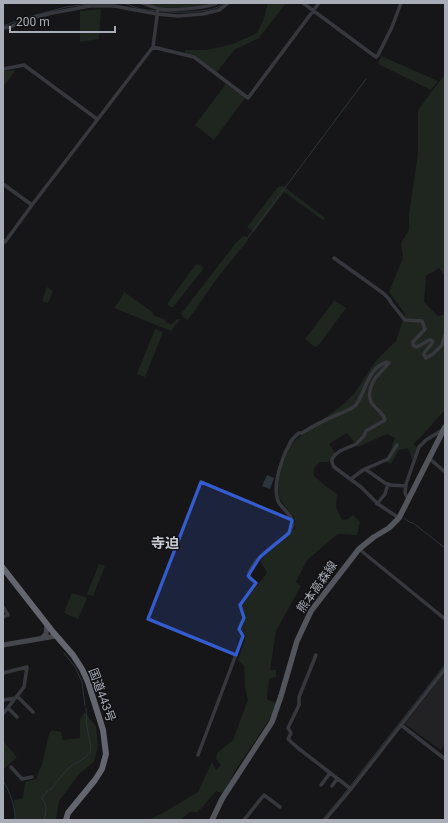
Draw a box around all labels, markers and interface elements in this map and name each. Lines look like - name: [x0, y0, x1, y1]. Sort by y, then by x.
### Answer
- scale bar: [10, 8, 115, 34]
- text: 200 m: [16, 15, 50, 29]
- district label: 寺迫: [151, 535, 179, 551]
- street label: 熊本高森線: [294, 558, 340, 616]
- street label: 国道443号: [86, 666, 118, 724]

